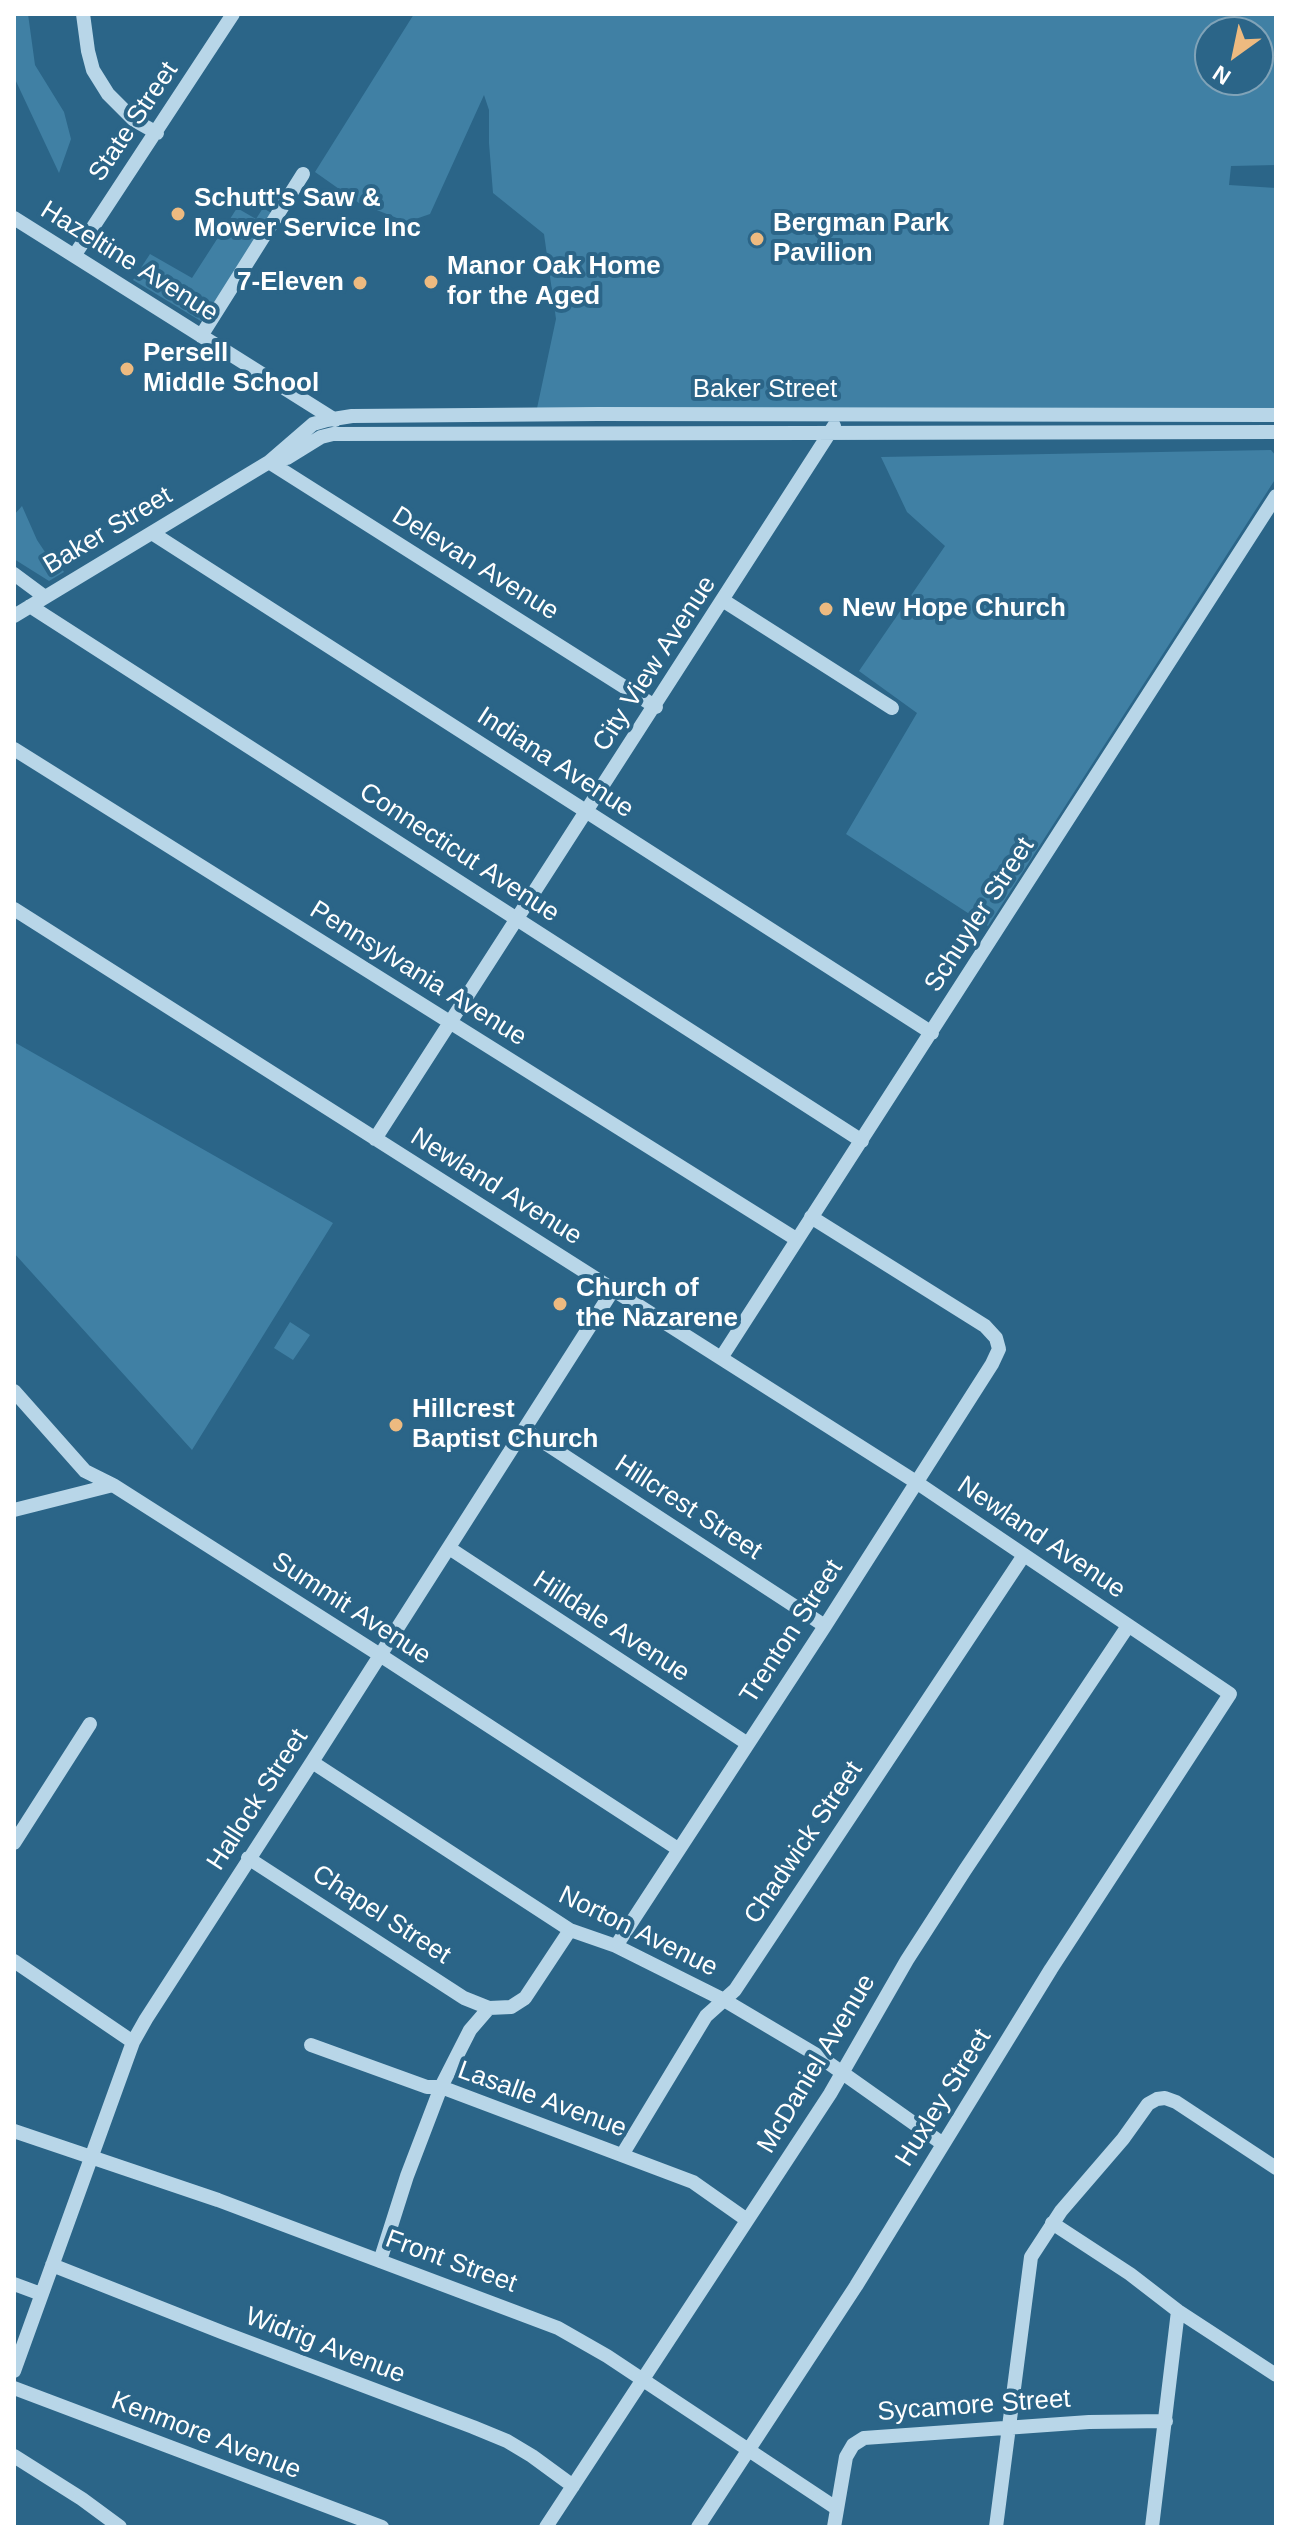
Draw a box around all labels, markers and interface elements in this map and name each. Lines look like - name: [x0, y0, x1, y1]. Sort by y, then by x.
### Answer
- north arrow: [1194, 16, 1274, 96]
- street label: State Street: [83, 56, 185, 188]
- text: N: [1208, 60, 1235, 90]
- place label: Schutt's Saw & Mower Service Inc: [194, 183, 421, 244]
- street label: Hazeltine Avenue: [35, 195, 223, 329]
- marker: Schutt's Saw & Mower Service Inc: [169, 205, 187, 223]
- place label: Bergman Park Pavilion: [773, 208, 949, 270]
- marker: Bergman Park Pavilion: [748, 230, 766, 248]
- place label: Manor Oak Home for the Aged: [447, 251, 661, 312]
- place label: 7-Eleven: [237, 267, 344, 299]
- marker: Manor Oak Home for the Aged: [422, 273, 440, 291]
- marker: 7-Eleven: [351, 274, 369, 292]
- place label: Persell Middle School: [143, 338, 319, 400]
- marker: Persell Middle School: [118, 360, 136, 378]
- street label: Baker Street: [693, 374, 837, 406]
- street label: Baker Street: [38, 480, 178, 582]
- street label: Delevan Avenue: [386, 500, 564, 628]
- street label: City View Avenue: [587, 570, 723, 758]
- place label: New Hope Church: [842, 593, 1066, 625]
- marker: New Hope Church: [817, 600, 835, 618]
- street label: Indiana Avenue: [471, 701, 639, 825]
- street label: Connecticut Avenue: [353, 777, 565, 929]
- street label: Schuyler Street: [919, 832, 1041, 998]
- street label: Pennsylvania Avenue: [304, 895, 532, 1053]
- street label: Newland Avenue: [405, 1122, 587, 1252]
- place label: Church of the Nazarene: [576, 1273, 738, 1334]
- marker: Church of the Nazarene: [551, 1295, 569, 1313]
- place label: Hillcrest Baptist Church: [412, 1394, 598, 1456]
- marker: Hillcrest Baptist Church: [387, 1416, 405, 1434]
- street label: Hillcrest Street: [609, 1449, 767, 1567]
- street label: Newland Avenue: [951, 1470, 1131, 1606]
- street label: Summit Avenue: [266, 1546, 436, 1672]
- street label: Trenton Street: [734, 1554, 850, 1710]
- street label: Hilldale Avenue: [527, 1565, 695, 1689]
- street label: Hallock Street: [201, 1724, 315, 1876]
- street label: Chadwick Street: [738, 1756, 870, 1930]
- street label: Chapel Street: [306, 1859, 456, 1971]
- street label: Norton Avenue: [553, 1880, 723, 1984]
- street label: McDaniel Avenue: [751, 1969, 883, 2159]
- street label: Huxley Street: [889, 2024, 999, 2172]
- street label: Lasalle Avenue: [453, 2055, 631, 2145]
- street label: Front Street: [381, 2224, 521, 2300]
- street label: Widrig Avenue: [241, 2301, 409, 2391]
- street label: Sycamore Street: [876, 2384, 1072, 2428]
- street label: Kenmore Avenue: [107, 2386, 305, 2486]

